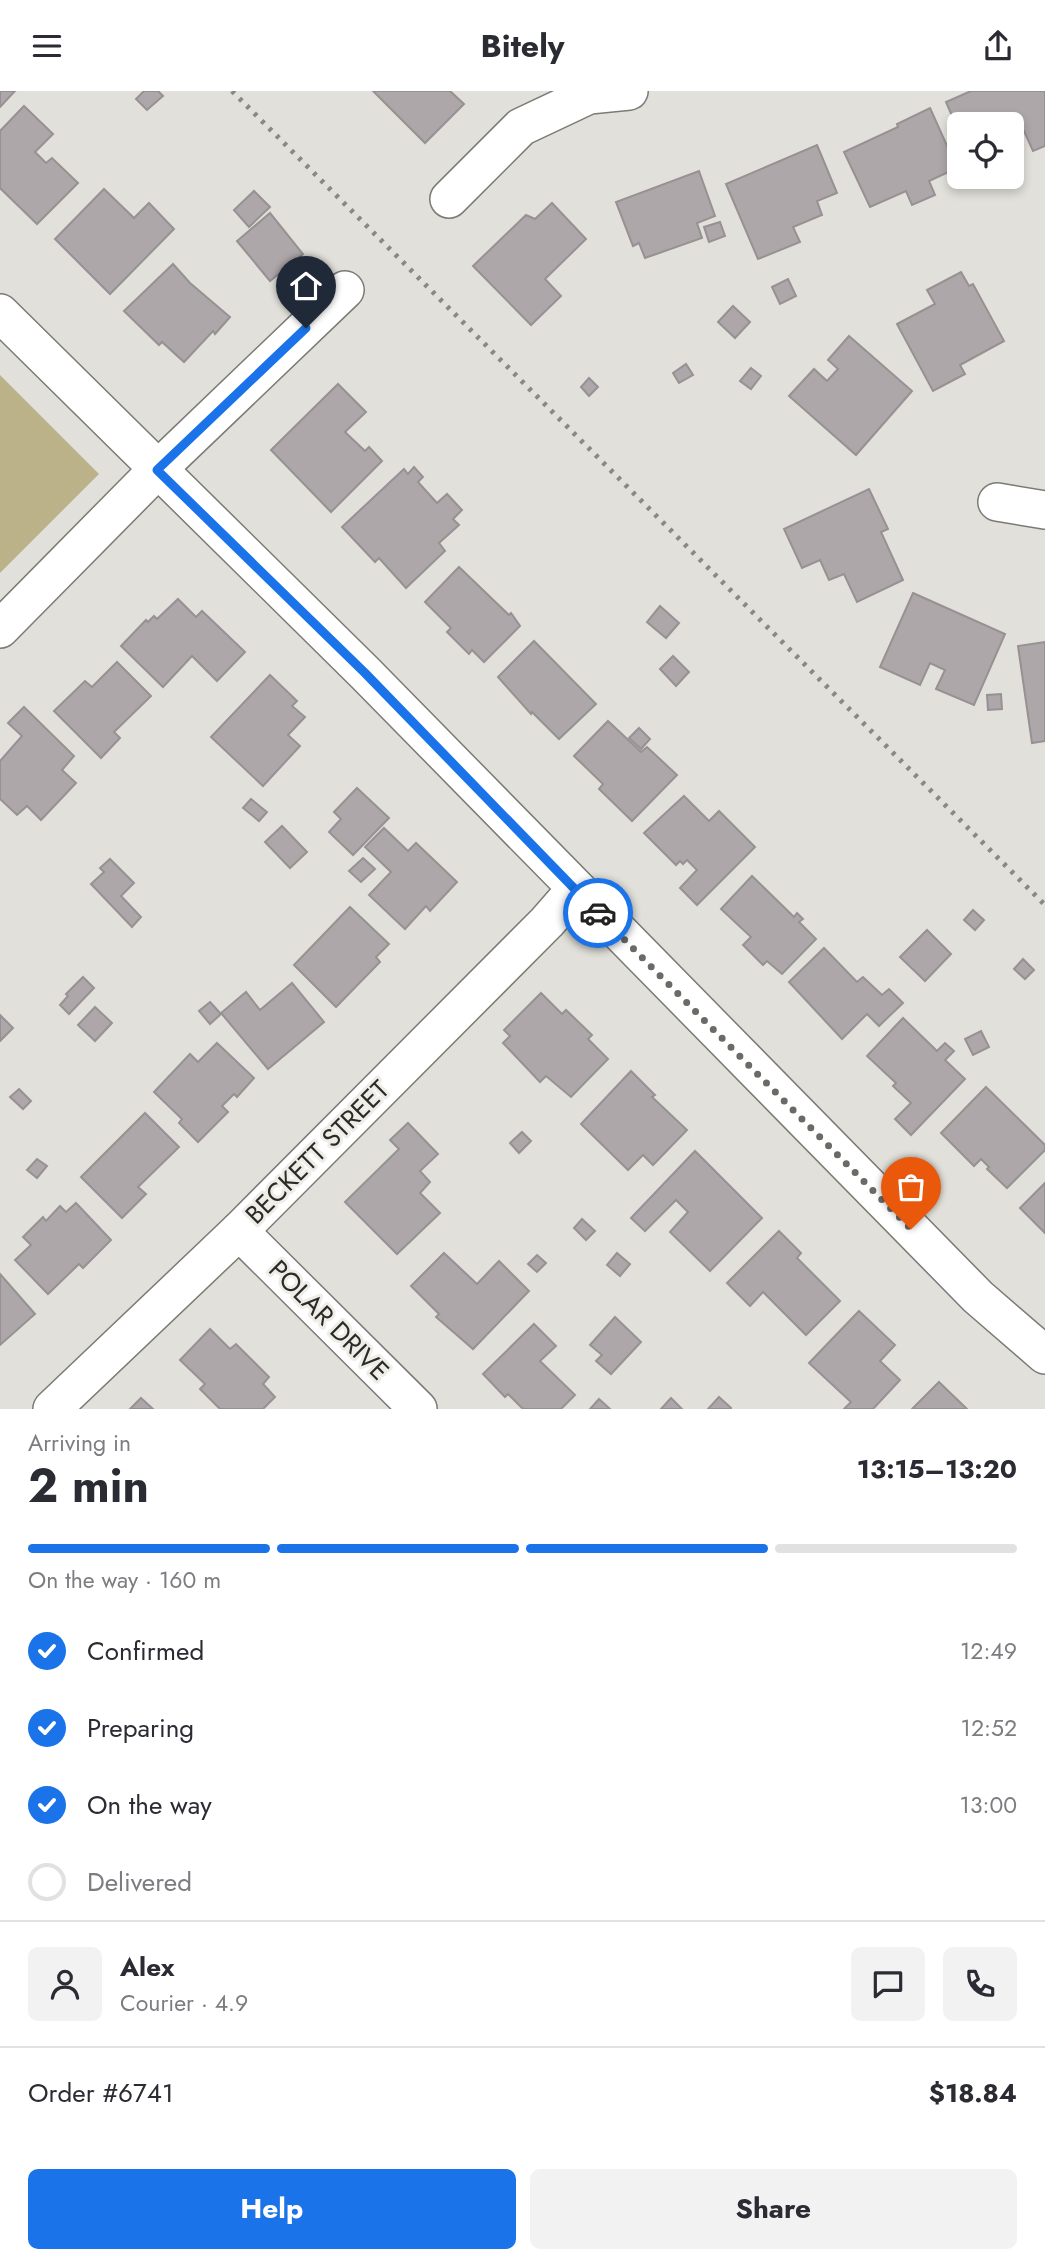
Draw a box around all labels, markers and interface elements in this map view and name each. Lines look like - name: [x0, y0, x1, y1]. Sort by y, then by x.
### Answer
- text: Bitely: [481, 23, 564, 69]
- icon: menu: [28, 27, 66, 65]
- icon: share: [979, 27, 1017, 65]
- map controls: [947, 112, 1024, 189]
- button: locate: [947, 112, 1024, 189]
- pin: [276, 256, 336, 328]
- icon: home: [287, 267, 325, 305]
- courier: [563, 878, 633, 948]
- icon: car: [579, 894, 617, 932]
- street label: BECKETT STREET: [236, 1071, 398, 1233]
- pin: [881, 1157, 941, 1229]
- icon: bag: [892, 1168, 930, 1206]
- street label: POLAR DRIVE: [260, 1251, 398, 1389]
- text: Arriving in: [28, 1426, 131, 1460]
- text: 13:15–13:20: [857, 1450, 1017, 1488]
- text: 2 min: [28, 1453, 149, 1519]
- text: On the way · 160 m: [28, 1563, 221, 1597]
- icon: check: [28, 1632, 66, 1670]
- text: Confirmed: [87, 1632, 204, 1670]
- text: 12:49: [960, 1634, 1017, 1668]
- icon: check: [28, 1709, 66, 1747]
- text: Preparing: [87, 1709, 194, 1747]
- text: 12:52: [961, 1711, 1017, 1745]
- icon: check: [28, 1786, 66, 1824]
- text: On the way: [87, 1786, 212, 1824]
- text: 13:00: [960, 1788, 1017, 1822]
- text: Delivered: [87, 1863, 192, 1901]
- button: person: [28, 1947, 102, 2021]
- button: chat: [851, 1947, 925, 2021]
- button: phone: [943, 1947, 1017, 2021]
- text: Alex: [120, 1948, 174, 1986]
- text: Courier · 4.9: [120, 1986, 248, 2020]
- text: Order #6741: [28, 2074, 174, 2112]
- text: $18.84: [929, 2074, 1017, 2112]
- button: Help: [28, 2169, 516, 2249]
- button: Share: [530, 2169, 1017, 2249]

